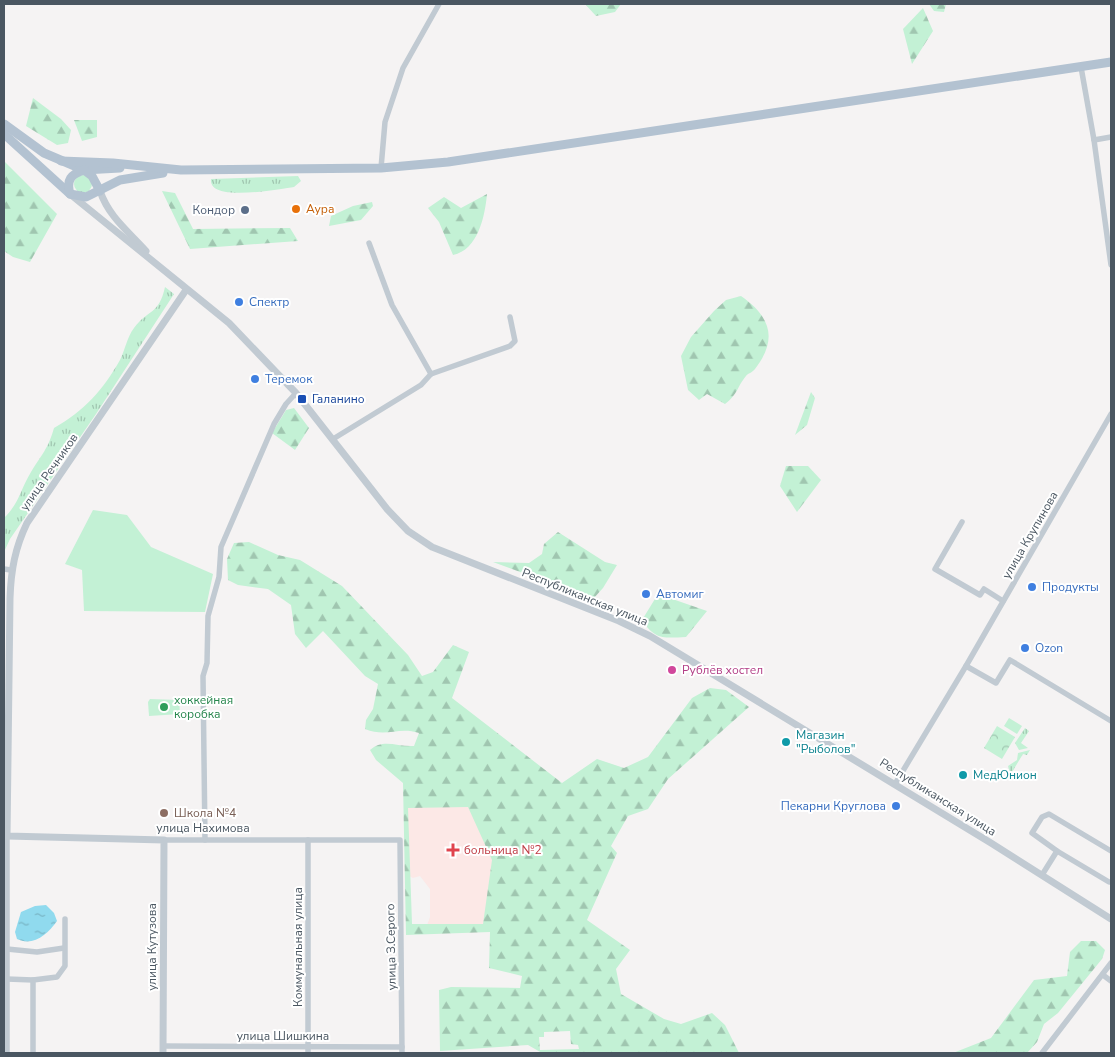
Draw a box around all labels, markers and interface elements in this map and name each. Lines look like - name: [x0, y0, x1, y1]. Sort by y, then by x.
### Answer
- place label: Аура: [306, 201, 334, 217]
- place label: Кондор: [193, 202, 235, 218]
- marker: Аура: [290, 203, 302, 215]
- marker: Кондор: [239, 204, 251, 216]
- place label: Спектр: [249, 294, 289, 310]
- marker: Спектр: [233, 296, 245, 308]
- place label: Теремок: [265, 371, 313, 387]
- marker: Теремок: [249, 373, 261, 385]
- place label: Галанино: [312, 391, 365, 407]
- marker: Галанино: [296, 393, 308, 405]
- street label: улица Речников: [16, 430, 82, 514]
- street label: улица Крупинова: [998, 488, 1062, 582]
- street label: Республиканская улица: [520, 564, 650, 630]
- place label: Продукты: [1042, 579, 1099, 595]
- marker: Продукты: [1026, 581, 1038, 593]
- place label: Автомиг: [656, 586, 704, 602]
- marker: Автомиг: [640, 588, 652, 600]
- place label: Ozon: [1035, 640, 1063, 656]
- marker: Ozon: [1019, 642, 1031, 654]
- place label: Рублёв хостел: [682, 662, 763, 678]
- marker: Рублёв хостел: [666, 664, 678, 676]
- place label: хоккейная коробка: [174, 692, 233, 722]
- marker: хоккейная коробка: [158, 701, 170, 713]
- place label: Магазин "Рыболов": [796, 727, 855, 757]
- marker: Магазин "Рыболов": [780, 736, 792, 748]
- street label: Республиканская улица: [877, 755, 999, 839]
- place label: МедЮнион: [973, 767, 1037, 783]
- marker: МедЮнион: [957, 769, 969, 781]
- place label: Пекарни Круглова: [781, 798, 886, 814]
- marker: Пекарни Круглова: [890, 800, 902, 812]
- place label: Школа №4: [174, 805, 236, 821]
- marker: Школа №4: [158, 807, 170, 819]
- street label: улица Нахимова: [156, 820, 250, 836]
- place label: больница №2: [464, 842, 542, 858]
- marker: больница №2: [446, 843, 460, 857]
- street label: Коммунальная улица: [290, 887, 306, 1007]
- street label: улица Кутузова: [144, 903, 160, 991]
- street label: улица З.Серого: [382, 903, 400, 991]
- street label: улица Шишкина: [237, 1028, 329, 1044]

